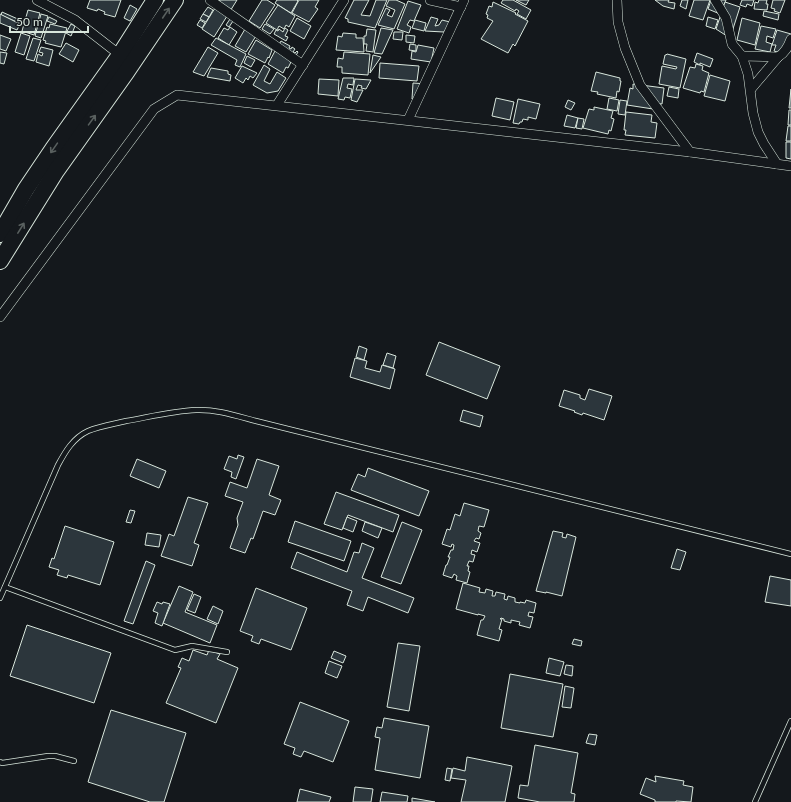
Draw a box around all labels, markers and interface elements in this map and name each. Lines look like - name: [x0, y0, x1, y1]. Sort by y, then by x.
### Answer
- scale bar: [10, 8, 88, 34]
- one-way arrow: [162, 8, 170, 19]
- text: 50 m: [16, 14, 43, 29]
- one-way arrow: [88, 115, 96, 126]
- one-way arrow: [50, 142, 58, 153]
- one-way arrow: [17, 223, 25, 234]

